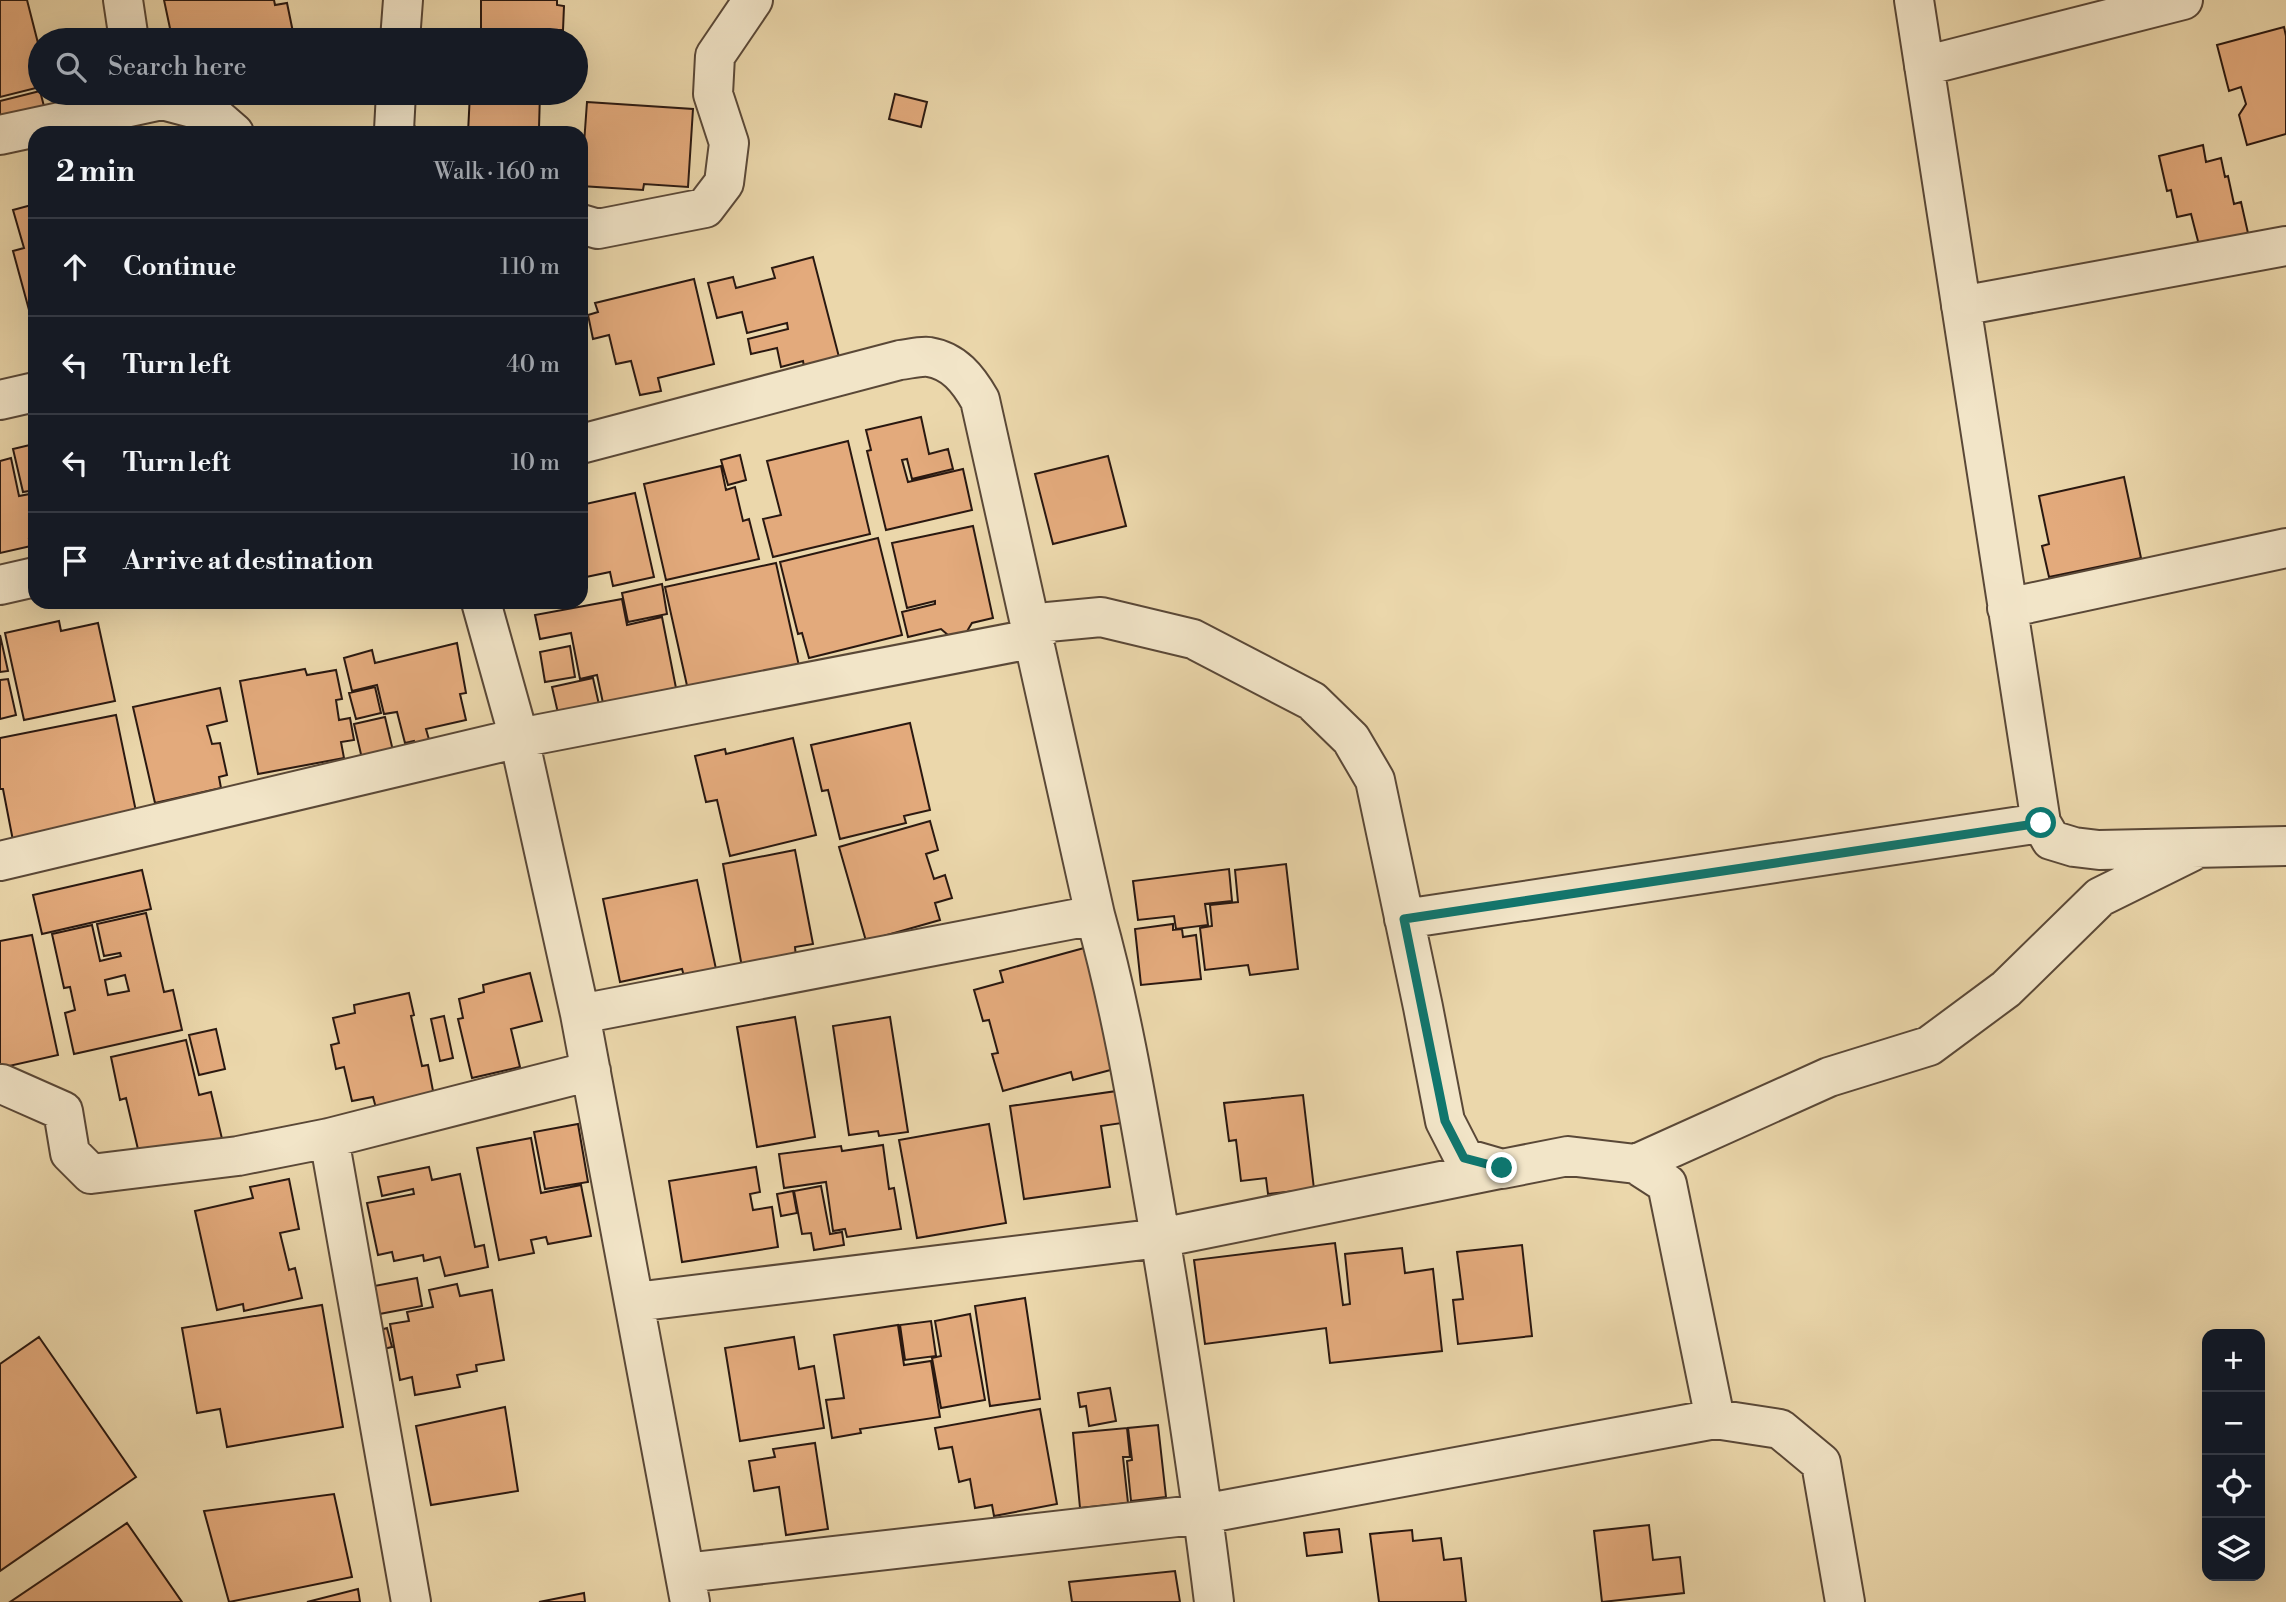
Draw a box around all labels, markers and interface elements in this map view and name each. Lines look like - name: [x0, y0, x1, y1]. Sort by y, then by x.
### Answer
- search box: [28, 28, 588, 105]
- icon: search: [52, 48, 90, 86]
- text: Search here: [108, 51, 247, 83]
- text: 2 min: [56, 153, 135, 191]
- text: Walk · 160 m: [434, 158, 560, 186]
- icon: ahead: [56, 248, 94, 286]
- text: Continue: [123, 251, 236, 283]
- text: 110 m: [500, 253, 560, 281]
- icon: left: [56, 346, 94, 384]
- text: Turn left: [123, 349, 231, 381]
- text: 40 m: [506, 351, 560, 379]
- icon: left: [56, 444, 94, 482]
- text: Turn left: [123, 447, 231, 479]
- text: 10 m: [511, 449, 560, 477]
- icon: arrive: [56, 542, 94, 580]
- text: Arrive at destination: [123, 545, 373, 577]
- route start: [2025, 807, 2056, 838]
- route end: [1486, 1152, 1517, 1183]
- map controls: [2202, 1329, 2265, 1581]
- button: +: [2202, 1329, 2265, 1392]
- button: −: [2202, 1392, 2265, 1455]
- button: locate: [2202, 1455, 2265, 1518]
- button: layers: [2202, 1518, 2265, 1581]

